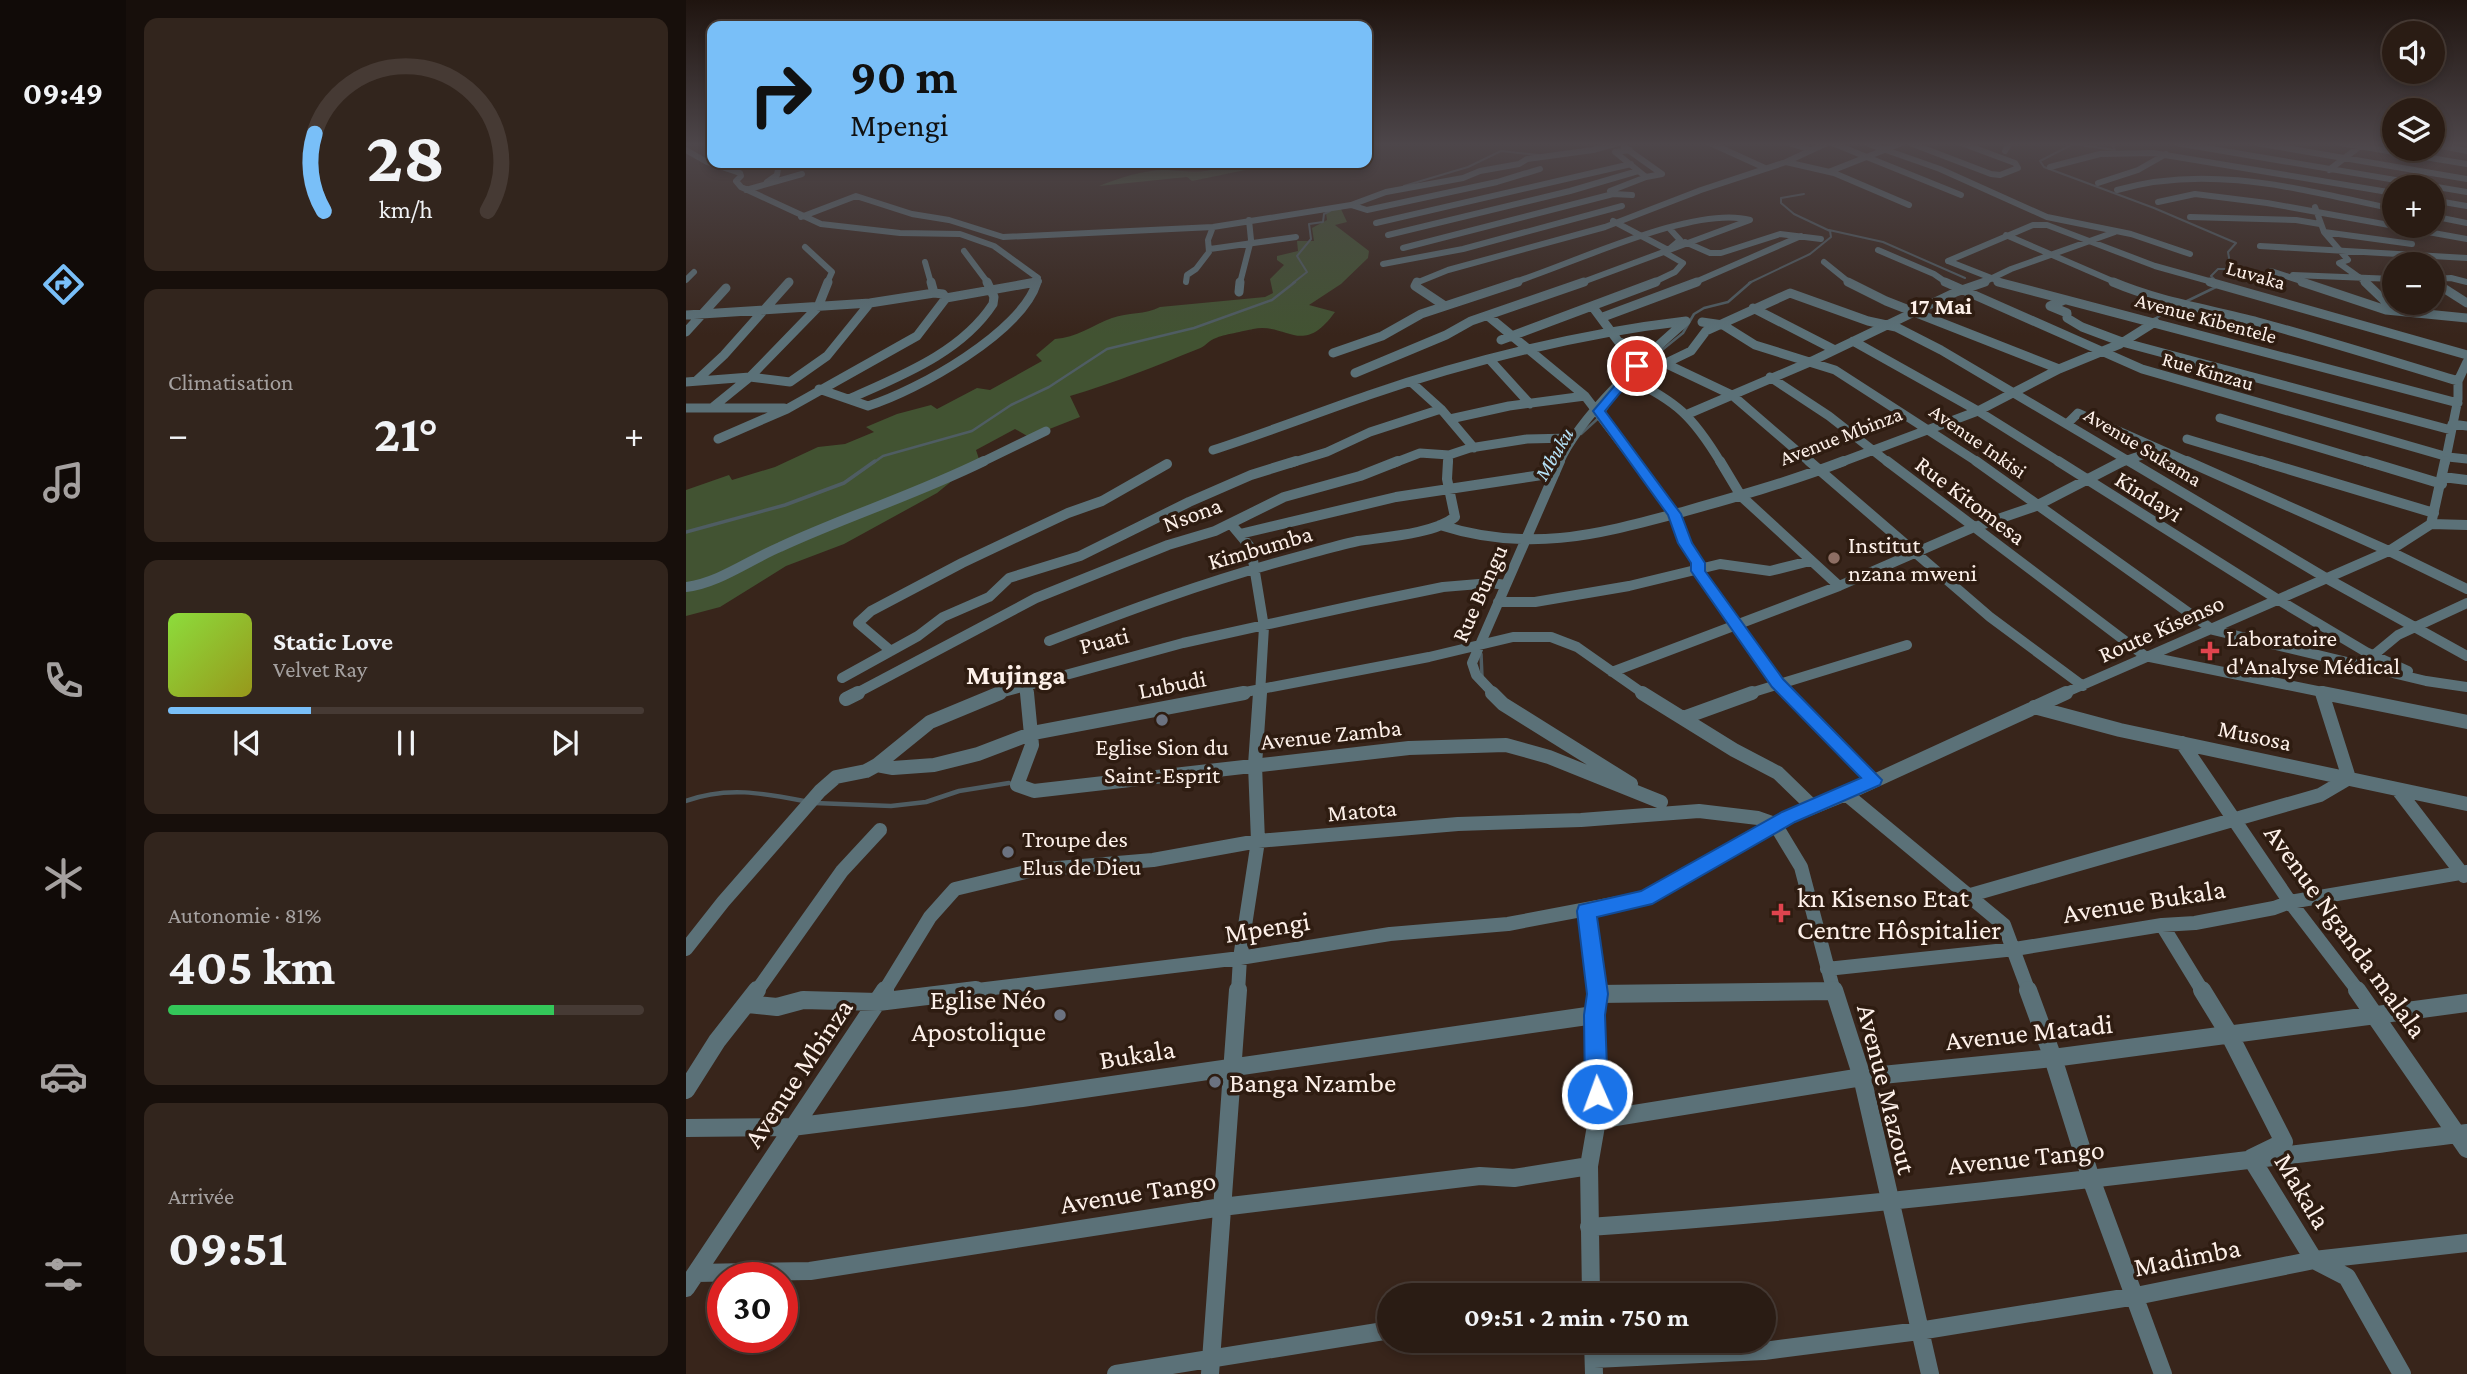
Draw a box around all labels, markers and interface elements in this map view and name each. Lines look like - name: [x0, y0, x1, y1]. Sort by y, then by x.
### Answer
- map controls: [2382, 21, 2445, 315]
- button: sound: [2382, 21, 2445, 84]
- icon: right: [735, 49, 826, 140]
- text: 90 m: [850, 49, 957, 104]
- text: 09:49: [23, 75, 103, 111]
- button: layers: [2382, 98, 2445, 161]
- text: Mpengi: [850, 107, 948, 143]
- text: 28: [366, 116, 446, 197]
- button: +: [2382, 175, 2445, 238]
- text: km/h: [379, 195, 433, 222]
- button: −: [2382, 252, 2445, 315]
- street label: Luvaka: [2224, 255, 2289, 295]
- icon: directions: [39, 260, 88, 309]
- street label: Avenue Kibentele: [2133, 288, 2279, 348]
- district label: 17 Mai: [1910, 293, 1972, 319]
- pin: [1607, 336, 1667, 396]
- street label: Rue Kinzau: [2159, 346, 2257, 396]
- icon: arrive: [1618, 347, 1656, 385]
- text: Climatisation: [168, 369, 293, 395]
- street label: Avenue Inkisi: [1925, 399, 2031, 483]
- street label: Avenue Mbinza: [1776, 402, 1906, 470]
- street label: Avenue Sukama: [2080, 402, 2206, 492]
- text: 21°: [374, 404, 438, 462]
- text: −: [168, 413, 188, 455]
- text: +: [624, 413, 644, 455]
- water label: Mbuku: [1529, 423, 1579, 485]
- street label: Rue Kitomesa: [1911, 450, 2031, 550]
- icon: music: [39, 458, 88, 507]
- street label: Kindayi: [2110, 465, 2188, 527]
- street label: Nsona: [1159, 491, 1225, 537]
- street label: Kimbumba: [1205, 519, 1315, 575]
- place label: Institut nzana mweni: [1848, 531, 1977, 586]
- street label: Rue Bungu: [1446, 540, 1513, 646]
- marker: Institut nzana mweni: [1826, 550, 1842, 566]
- street label: Route Kisenso: [2094, 588, 2228, 668]
- street label: Puati: [1076, 621, 1132, 659]
- place label: Laboratoire d'Analyse Médical: [2226, 624, 2400, 679]
- text: Static Love: [273, 627, 393, 656]
- marker: Laboratoire d'Analyse Médical: [2200, 641, 2220, 661]
- icon: phone: [39, 656, 88, 705]
- text: Velvet Ray: [273, 656, 367, 682]
- district label: Mujinga: [966, 659, 1066, 690]
- street label: Lubudi: [1136, 664, 1208, 704]
- marker: Eglise Sion du Saint-Esprit: [1154, 712, 1170, 728]
- street label: Avenue Zamba: [1259, 713, 1403, 755]
- street label: Musosa: [2216, 714, 2294, 756]
- icon: previous: [228, 724, 266, 762]
- icon: pause: [387, 724, 425, 762]
- icon: next: [546, 724, 584, 762]
- place label: Eglise Sion du Saint-Esprit: [1095, 733, 1229, 788]
- street label: Matota: [1326, 794, 1398, 826]
- street label: Avenue Nganda malala: [2258, 818, 2434, 1044]
- place label: Troupe des Elus de Dieu: [1022, 825, 1141, 880]
- marker: Troupe des Elus de Dieu: [1000, 844, 1016, 860]
- icon: climate: [39, 854, 88, 903]
- street label: Avenue Bukala: [2060, 873, 2228, 929]
- place label: kn Kisenso Etat Centre Hôspitalier: [1797, 882, 2001, 945]
- text: Autonomie · 81%: [168, 902, 321, 928]
- marker: kn Kisenso Etat Centre Hôspitalier: [1771, 903, 1791, 923]
- street label: Mpengi: [1222, 905, 1312, 949]
- text: 405 km: [168, 937, 335, 995]
- place label: Eglise Néo Apostolique: [911, 984, 1046, 1047]
- street label: Avenue Mbinza: [737, 993, 859, 1153]
- street label: Avenue Mazout: [1851, 1001, 1923, 1178]
- marker: Eglise Néo Apostolique: [1052, 1007, 1068, 1023]
- street label: Avenue Matadi: [1944, 1008, 2114, 1056]
- street label: Bukala: [1097, 1033, 1177, 1075]
- icon: car: [39, 1052, 88, 1101]
- position arrow: [1560, 1057, 1634, 1131]
- place label: Banga Nzambe: [1229, 1067, 1396, 1098]
- marker: Banga Nzambe: [1207, 1074, 1223, 1090]
- street label: Avenue Tango: [1946, 1133, 2106, 1181]
- street label: Makala: [2268, 1148, 2338, 1234]
- street label: Avenue Tango: [1058, 1164, 1218, 1220]
- text: Arrivée: [168, 1183, 234, 1209]
- text: 09:51: [168, 1218, 287, 1276]
- street label: Madimba: [2131, 1231, 2243, 1283]
- icon: filters: [39, 1250, 88, 1299]
- speed limit sign: 30: [707, 1262, 798, 1353]
- text: 09:51 · 2 min · 750 m: [1464, 1303, 1689, 1332]

